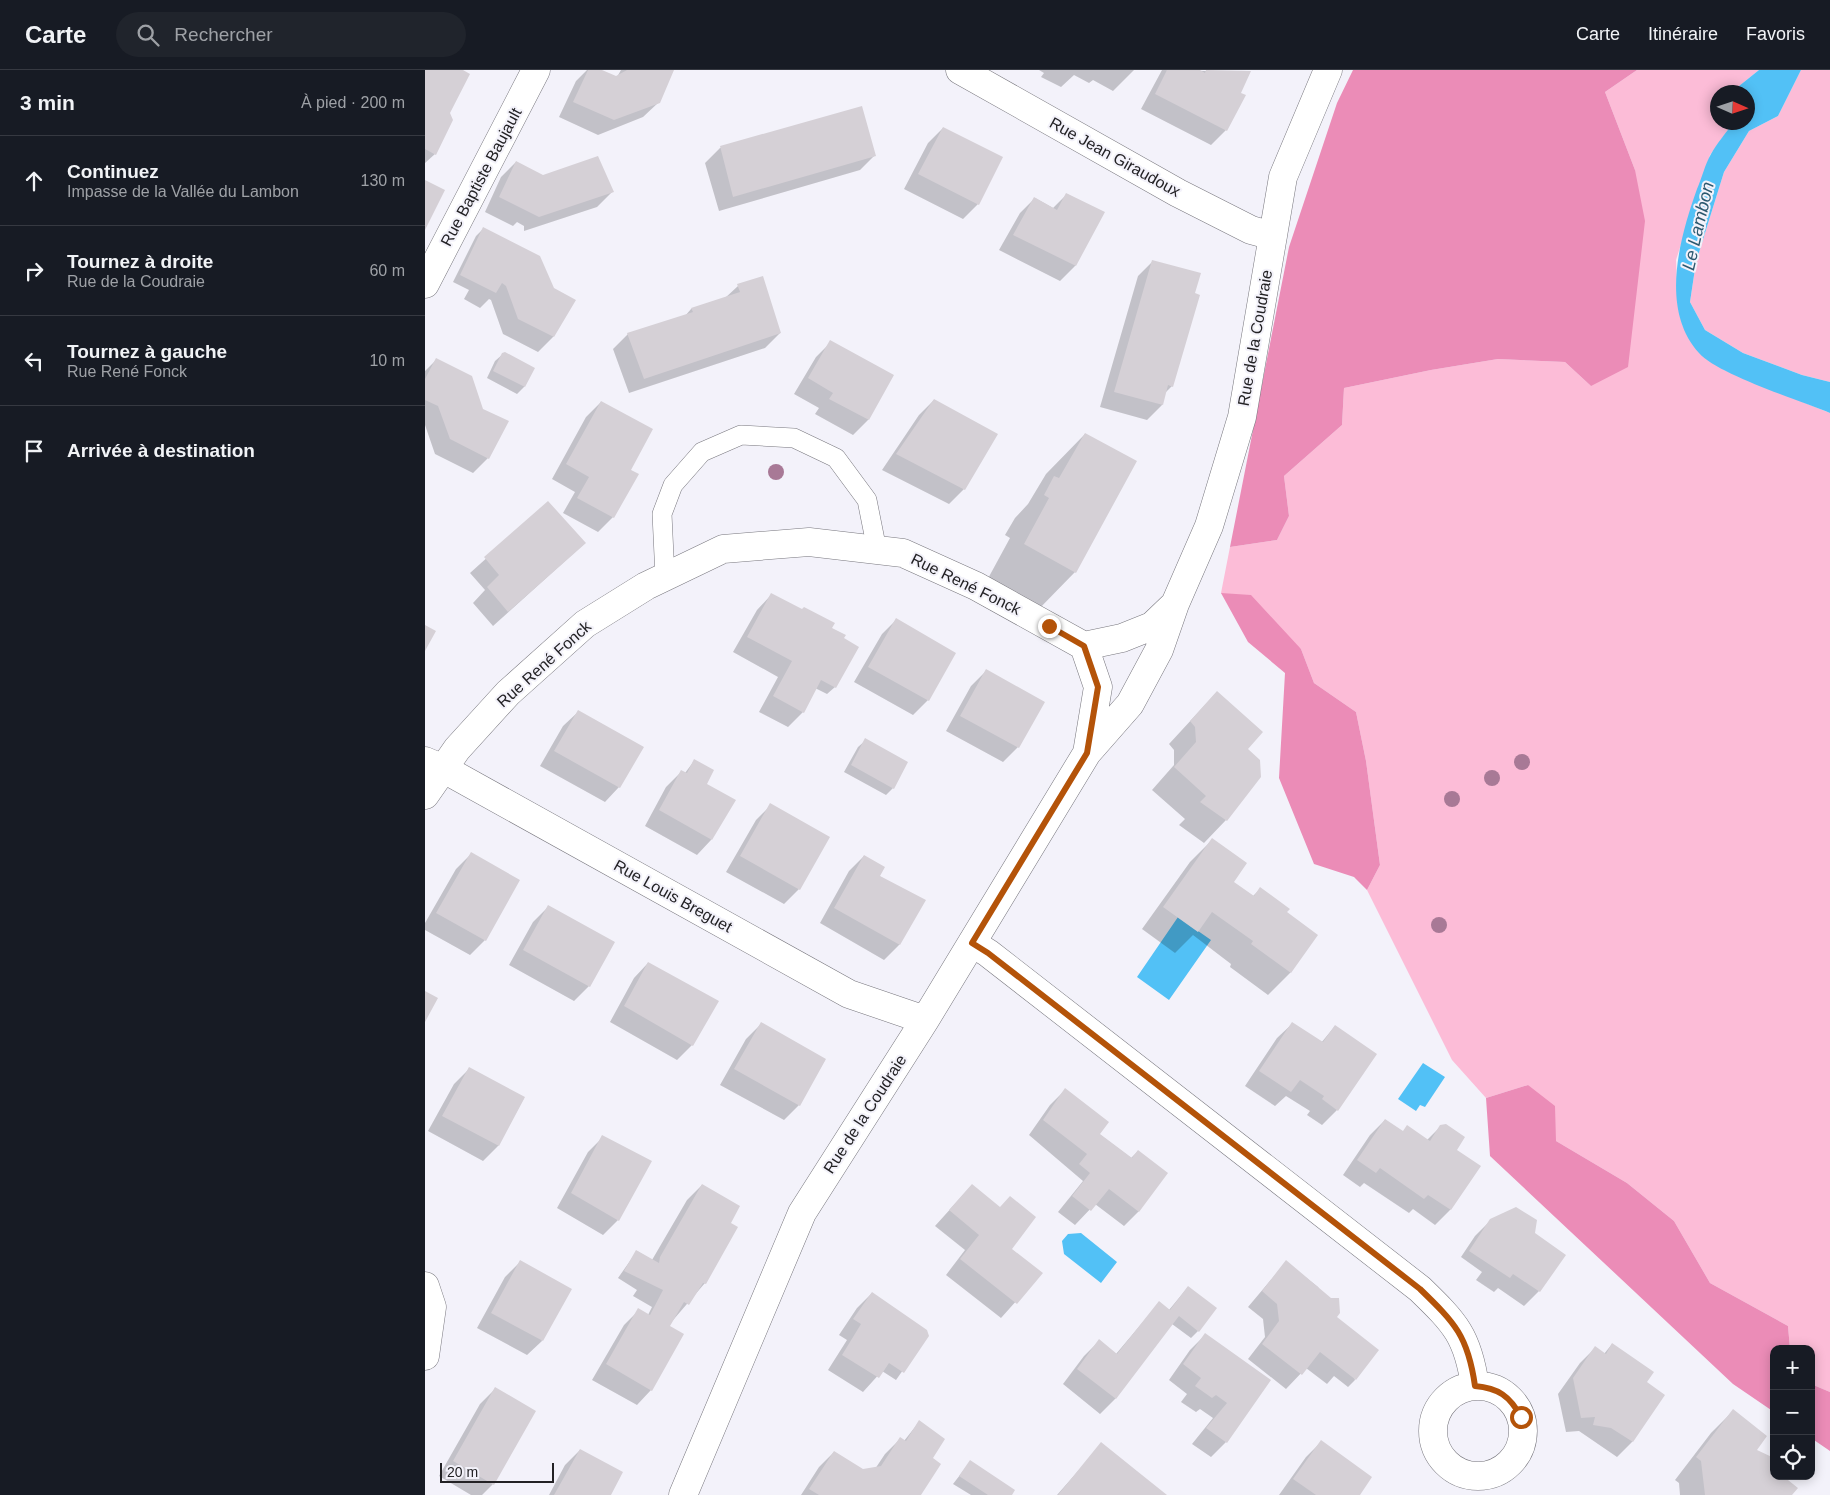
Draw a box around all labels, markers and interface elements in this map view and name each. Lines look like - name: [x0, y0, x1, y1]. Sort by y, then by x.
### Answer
- search box: [116, 12, 466, 57]
- text: Carte: [25, 21, 86, 48]
- icon: search: [134, 21, 162, 49]
- text: Rechercher: [174, 24, 273, 45]
- text: Carte: [1576, 24, 1620, 44]
- text: Itinéraire: [1648, 24, 1718, 44]
- text: Favoris: [1746, 24, 1805, 44]
- north arrow: [1710, 85, 1755, 130]
- text: 3 min: [20, 91, 75, 114]
- text: À pied · 200 m: [301, 94, 405, 111]
- street label: Rue Baptiste Baujault: [437, 105, 525, 249]
- street label: Rue Jean Giraudoux: [1047, 114, 1183, 200]
- text: Continuez: [67, 161, 159, 182]
- icon: ahead: [20, 167, 48, 195]
- text: 130 m: [361, 172, 405, 189]
- water label: Le Lambon: [1678, 180, 1718, 272]
- text: Impasse de la Vallée du Lambon: [67, 183, 299, 200]
- text: Tournez à droite: [67, 251, 213, 272]
- icon: right: [20, 257, 48, 285]
- text: 60 m: [369, 262, 405, 279]
- street label: Rue de la Coudraie: [1235, 269, 1275, 407]
- text: Rue de la Coudraie: [67, 273, 205, 290]
- text: Tournez à gauche: [67, 341, 227, 362]
- icon: left: [20, 347, 48, 375]
- text: 10 m: [369, 352, 405, 369]
- text: Rue René Fonck: [67, 363, 187, 380]
- icon: arrive: [20, 437, 48, 465]
- text: Arrivée à destination: [67, 440, 255, 461]
- street label: Rue René Fonck: [908, 550, 1025, 618]
- route end: [1038, 615, 1061, 638]
- street label: Rue René Fonck: [494, 617, 595, 710]
- street label: Rue Louis Breguet: [611, 856, 736, 936]
- street label: Rue de la Coudraie: [820, 1051, 910, 1176]
- map controls: [1770, 1345, 1815, 1480]
- button: +: [1770, 1345, 1815, 1390]
- button: −: [1770, 1390, 1815, 1435]
- route start: [1510, 1406, 1533, 1429]
- button: locate: [1770, 1435, 1815, 1480]
- scale bar: [440, 1460, 554, 1483]
- text: 20 m: [447, 1464, 478, 1480]

